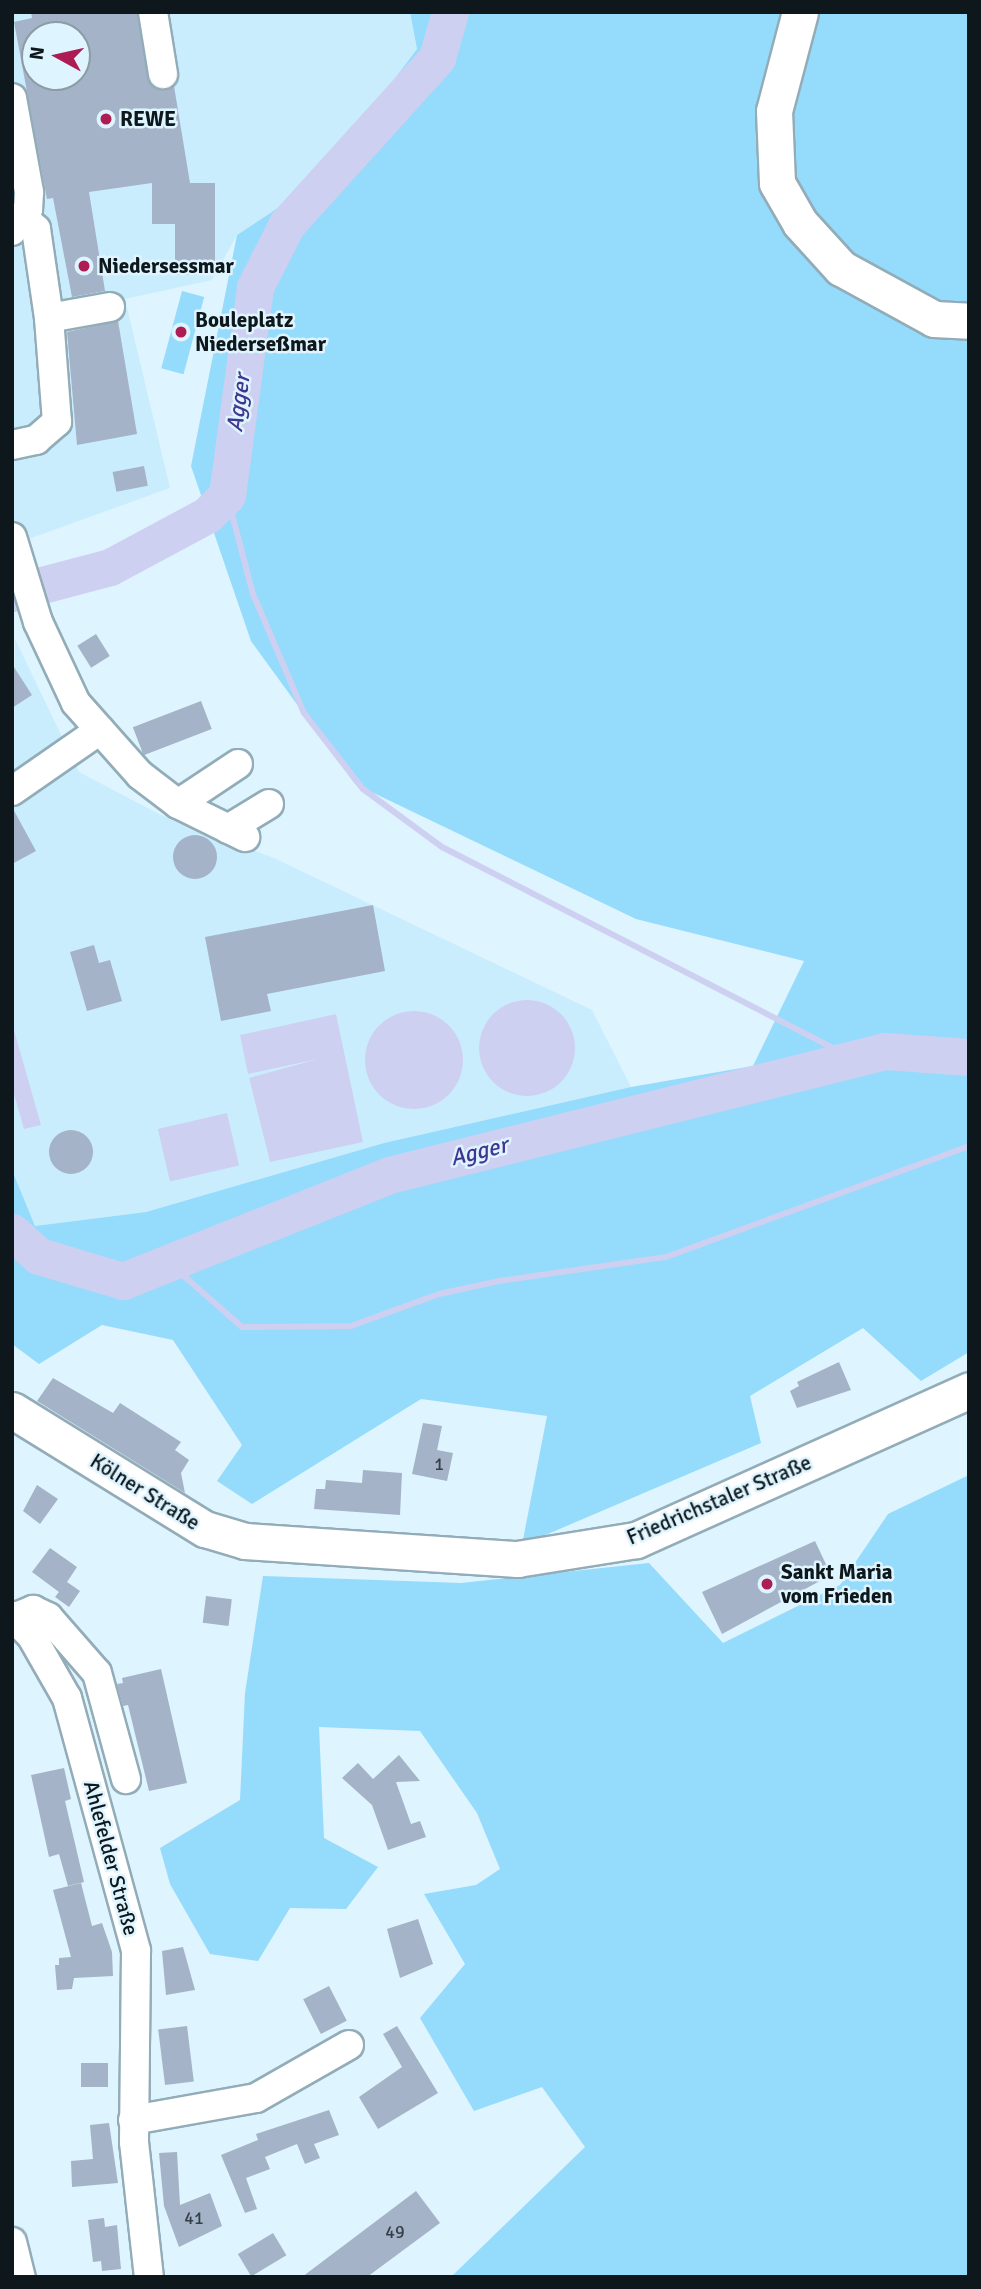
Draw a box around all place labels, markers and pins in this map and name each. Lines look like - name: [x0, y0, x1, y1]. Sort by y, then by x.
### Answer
- place label: REWE: [120, 106, 176, 132]
- marker: REWE: [98, 111, 114, 127]
- place label: Niedersessmar: [98, 253, 234, 279]
- marker: Niedersessmar: [76, 258, 92, 274]
- place label: Bouleplatz Niederseßmar: [195, 307, 326, 357]
- marker: Bouleplatz Niederseßmar: [173, 324, 189, 340]
- place label: Sankt Maria vom Frieden: [781, 1559, 893, 1609]
- marker: Sankt Maria vom Frieden: [759, 1576, 775, 1592]

